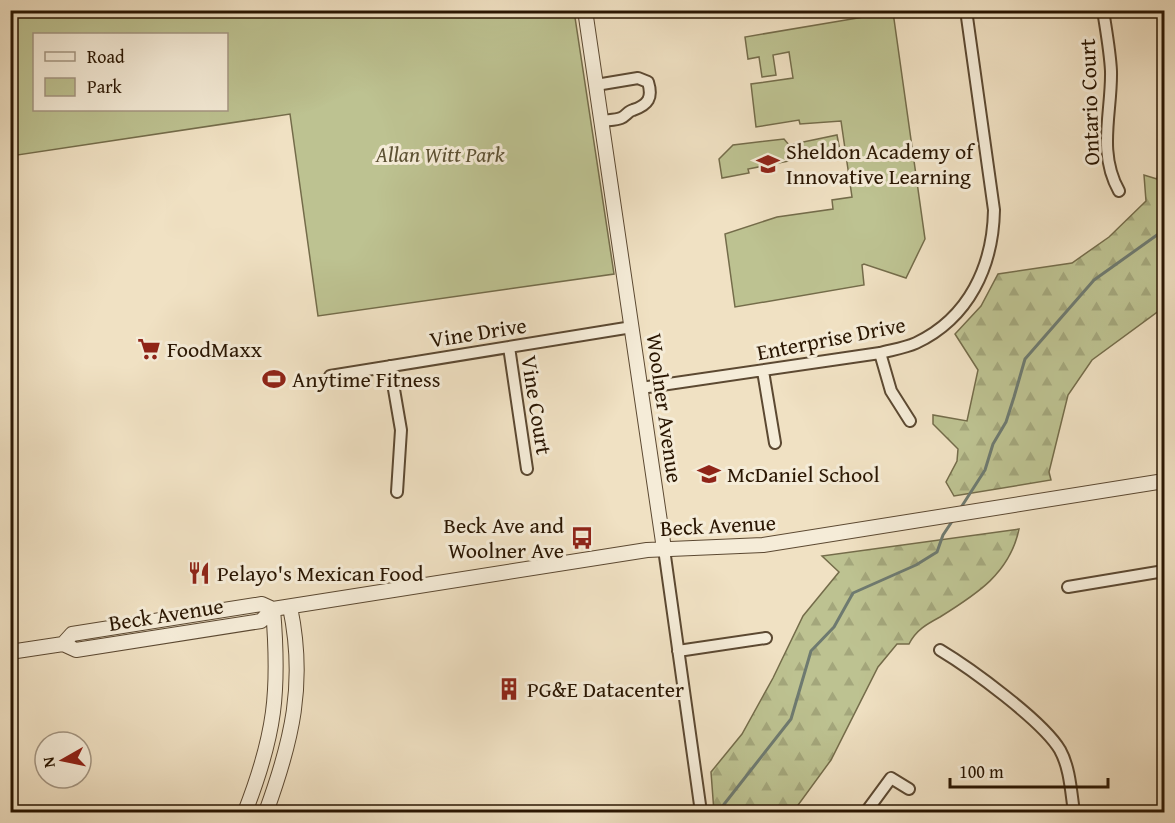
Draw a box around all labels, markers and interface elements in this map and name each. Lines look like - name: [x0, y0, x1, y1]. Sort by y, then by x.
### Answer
- legend: [33, 33, 228, 111]
- street label: Ontario Court: [1071, 38, 1107, 166]
- text: Road: [87, 43, 125, 70]
- text: Park: [87, 73, 123, 100]
- place label: Sheldon Academy of Innovative Learning: [786, 135, 976, 192]
- park label: Allan Witt Park: [374, 138, 505, 170]
- school or university icon: Sheldon Academy of Innovative Learning: [755, 151, 781, 177]
- street label: Enterprise Drive: [754, 308, 908, 368]
- street label: Vine Drive: [427, 309, 529, 355]
- street label: Woolner Avenue: [639, 331, 691, 485]
- place label: FoodMaxx: [167, 333, 263, 365]
- supermarket icon: FoodMaxx: [136, 336, 162, 362]
- street label: Vine Court: [513, 353, 561, 457]
- place label: Anytime Fitness: [292, 363, 441, 395]
- sports icon: Anytime Fitness: [261, 366, 287, 392]
- place label: McDaniel School: [727, 458, 880, 490]
- school or university icon: McDaniel School: [696, 461, 722, 487]
- street label: Beck Avenue: [659, 506, 777, 544]
- place label: Beck Ave and Woolner Ave: [443, 509, 564, 566]
- bus stop icon: Beck Ave and Woolner Ave: [569, 525, 595, 551]
- place label: Pelayo's Mexican Food: [217, 557, 424, 589]
- restaurant icon: Pelayo's Mexican Food: [186, 560, 212, 586]
- street label: Beck Avenue: [106, 589, 226, 639]
- place label: PG&E Datacenter: [527, 673, 684, 705]
- building icon: PG&E Datacenter: [496, 676, 522, 702]
- north arrow: [33, 730, 93, 790]
- scale bar: [950, 751, 1108, 789]
- text: N: [35, 755, 61, 770]
- text: 100 m: [959, 758, 1004, 785]

